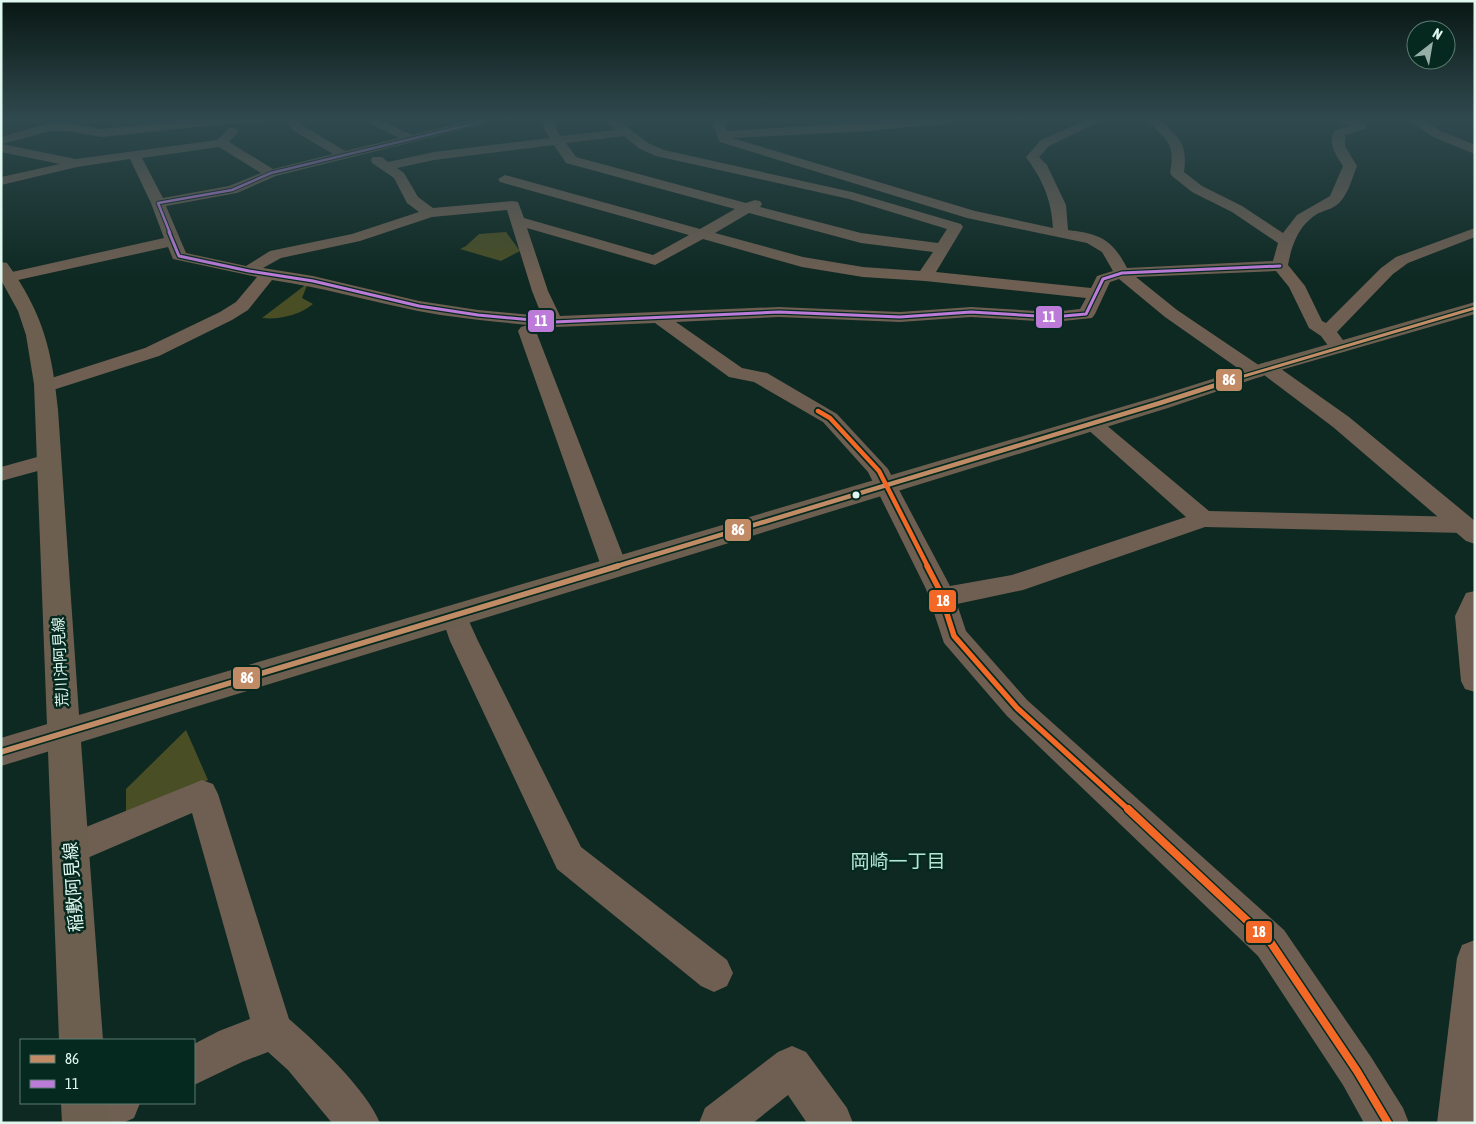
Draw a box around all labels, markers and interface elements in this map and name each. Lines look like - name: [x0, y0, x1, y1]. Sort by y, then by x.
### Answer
- north arrow: [1406, 20, 1456, 70]
- text: N: [1430, 25, 1445, 43]
- line badge: 11: [1035, 305, 1063, 329]
- line badge: 11: [527, 309, 555, 333]
- text: 11: [1042, 309, 1056, 325]
- text: 11: [534, 313, 548, 329]
- line badge: 86: [1215, 368, 1243, 392]
- text: 86: [1222, 372, 1236, 388]
- unlabelled marker: [851, 490, 861, 500]
- line badge: 86: [724, 518, 752, 542]
- text: 86: [731, 522, 745, 538]
- line badge: 18: [928, 589, 957, 613]
- text: 18: [936, 593, 950, 609]
- street label: 荒川沖阿見線: [49, 617, 71, 707]
- line badge: 86: [232, 666, 261, 690]
- text: 86: [240, 670, 254, 686]
- street label: 稲敷阿見線: [59, 841, 87, 933]
- district label: 岡崎一丁目: [850, 850, 946, 872]
- line badge: 18: [1245, 920, 1273, 944]
- text: 18: [1252, 924, 1266, 940]
- legend: [20, 1039, 195, 1104]
- text: 86: [65, 1050, 79, 1067]
- text: 11: [65, 1075, 79, 1092]

